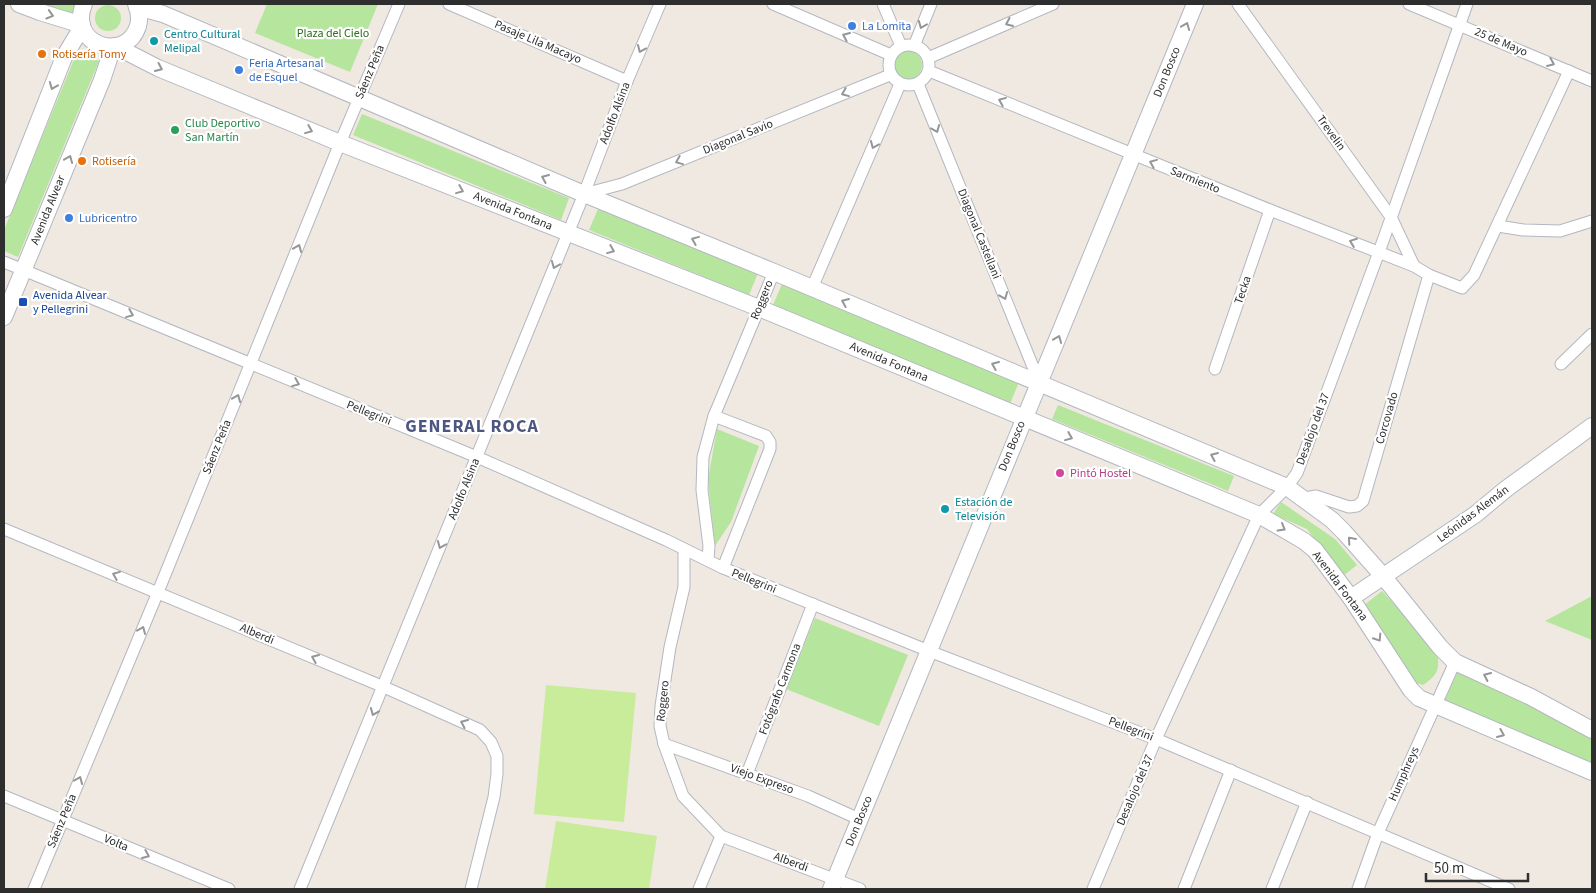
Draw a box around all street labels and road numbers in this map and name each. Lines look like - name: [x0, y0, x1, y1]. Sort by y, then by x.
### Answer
- street label: Pasaje Lila Macayo: [492, 16, 584, 68]
- street label: 25 de Mayo: [1472, 23, 1530, 61]
- street label: Sáenz Peña: [351, 42, 389, 102]
- street label: Don Bosco: [1149, 44, 1185, 100]
- street label: Adolfo Alsina: [595, 80, 635, 146]
- street label: Trevelin: [1312, 112, 1350, 154]
- street label: Diagonal Savio: [700, 115, 776, 159]
- street label: Sarmiento: [1168, 162, 1222, 198]
- street label: Avenida Alvear: [26, 172, 70, 247]
- street label: Diagonal Castellani: [953, 186, 1005, 282]
- street label: Avenida Fontana: [471, 187, 555, 235]
- street label: Tecka: [1230, 274, 1256, 306]
- street label: Roggero: [746, 278, 778, 322]
- street label: Avenida Fontana: [847, 338, 931, 386]
- street label: Desalojo del 37: [1292, 390, 1334, 468]
- street label: Corcovado: [1371, 390, 1403, 446]
- street label: Pellegrini: [344, 396, 394, 430]
- street label: Sáenz Peña: [198, 417, 236, 477]
- street label: Don Bosco: [994, 418, 1030, 474]
- street label: Adolfo Alsina: [444, 456, 484, 522]
- street label: Leónidas Alemán: [1434, 481, 1512, 547]
- street label: Avenida Fontana: [1308, 547, 1372, 625]
- street label: Pellegrini: [729, 564, 779, 598]
- street label: Alberdi: [237, 619, 277, 649]
- street label: Fotógrafo Carmona: [755, 641, 805, 737]
- street label: Roggero: [652, 679, 674, 723]
- street label: Pellegrini: [1106, 713, 1156, 745]
- street label: Humphreys: [1384, 744, 1424, 804]
- street label: Desalojo del 37: [1112, 752, 1158, 828]
- street label: Viejo Expreso: [728, 760, 796, 798]
- street label: Sáenz Peña: [43, 791, 81, 851]
- street label: Don Bosco: [841, 793, 877, 849]
- street label: Volta: [101, 830, 131, 856]
- street label: Alberdi: [771, 848, 811, 876]

